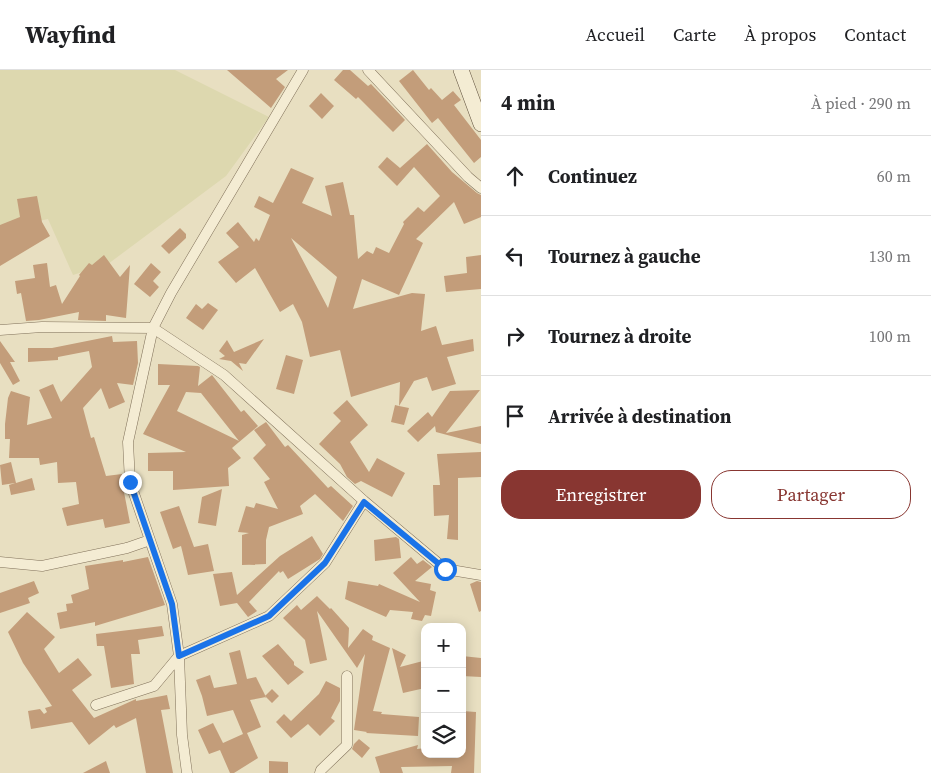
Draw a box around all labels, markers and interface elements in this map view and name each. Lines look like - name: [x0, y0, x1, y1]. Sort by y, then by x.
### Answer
- text: Wayfind: [25, 18, 116, 51]
- text: Accueil: [586, 22, 645, 47]
- text: Carte: [673, 22, 716, 47]
- text: À propos: [744, 22, 816, 47]
- text: Contact: [844, 22, 906, 47]
- text: 4 min: [501, 88, 556, 117]
- text: À pied · 290 m: [811, 92, 911, 114]
- icon: ahead: [501, 162, 529, 190]
- text: Continuez: [548, 163, 637, 189]
- text: 60 m: [877, 165, 911, 187]
- icon: left: [501, 242, 529, 270]
- text: Tournez à gauche: [548, 243, 701, 269]
- text: 130 m: [869, 245, 911, 267]
- icon: right: [501, 322, 529, 350]
- text: Tournez à droite: [548, 323, 691, 349]
- text: 100 m: [869, 325, 911, 347]
- icon: arrive: [501, 402, 529, 430]
- text: Arrivée à destination: [548, 403, 731, 429]
- button: Enregistrer: [501, 470, 701, 519]
- button: Partager: [711, 470, 911, 519]
- route end: [119, 471, 142, 494]
- route start: [434, 558, 457, 581]
- map controls: [421, 623, 466, 758]
- button: +: [421, 623, 466, 668]
- button: −: [421, 668, 466, 713]
- button: layers: [421, 713, 466, 758]

